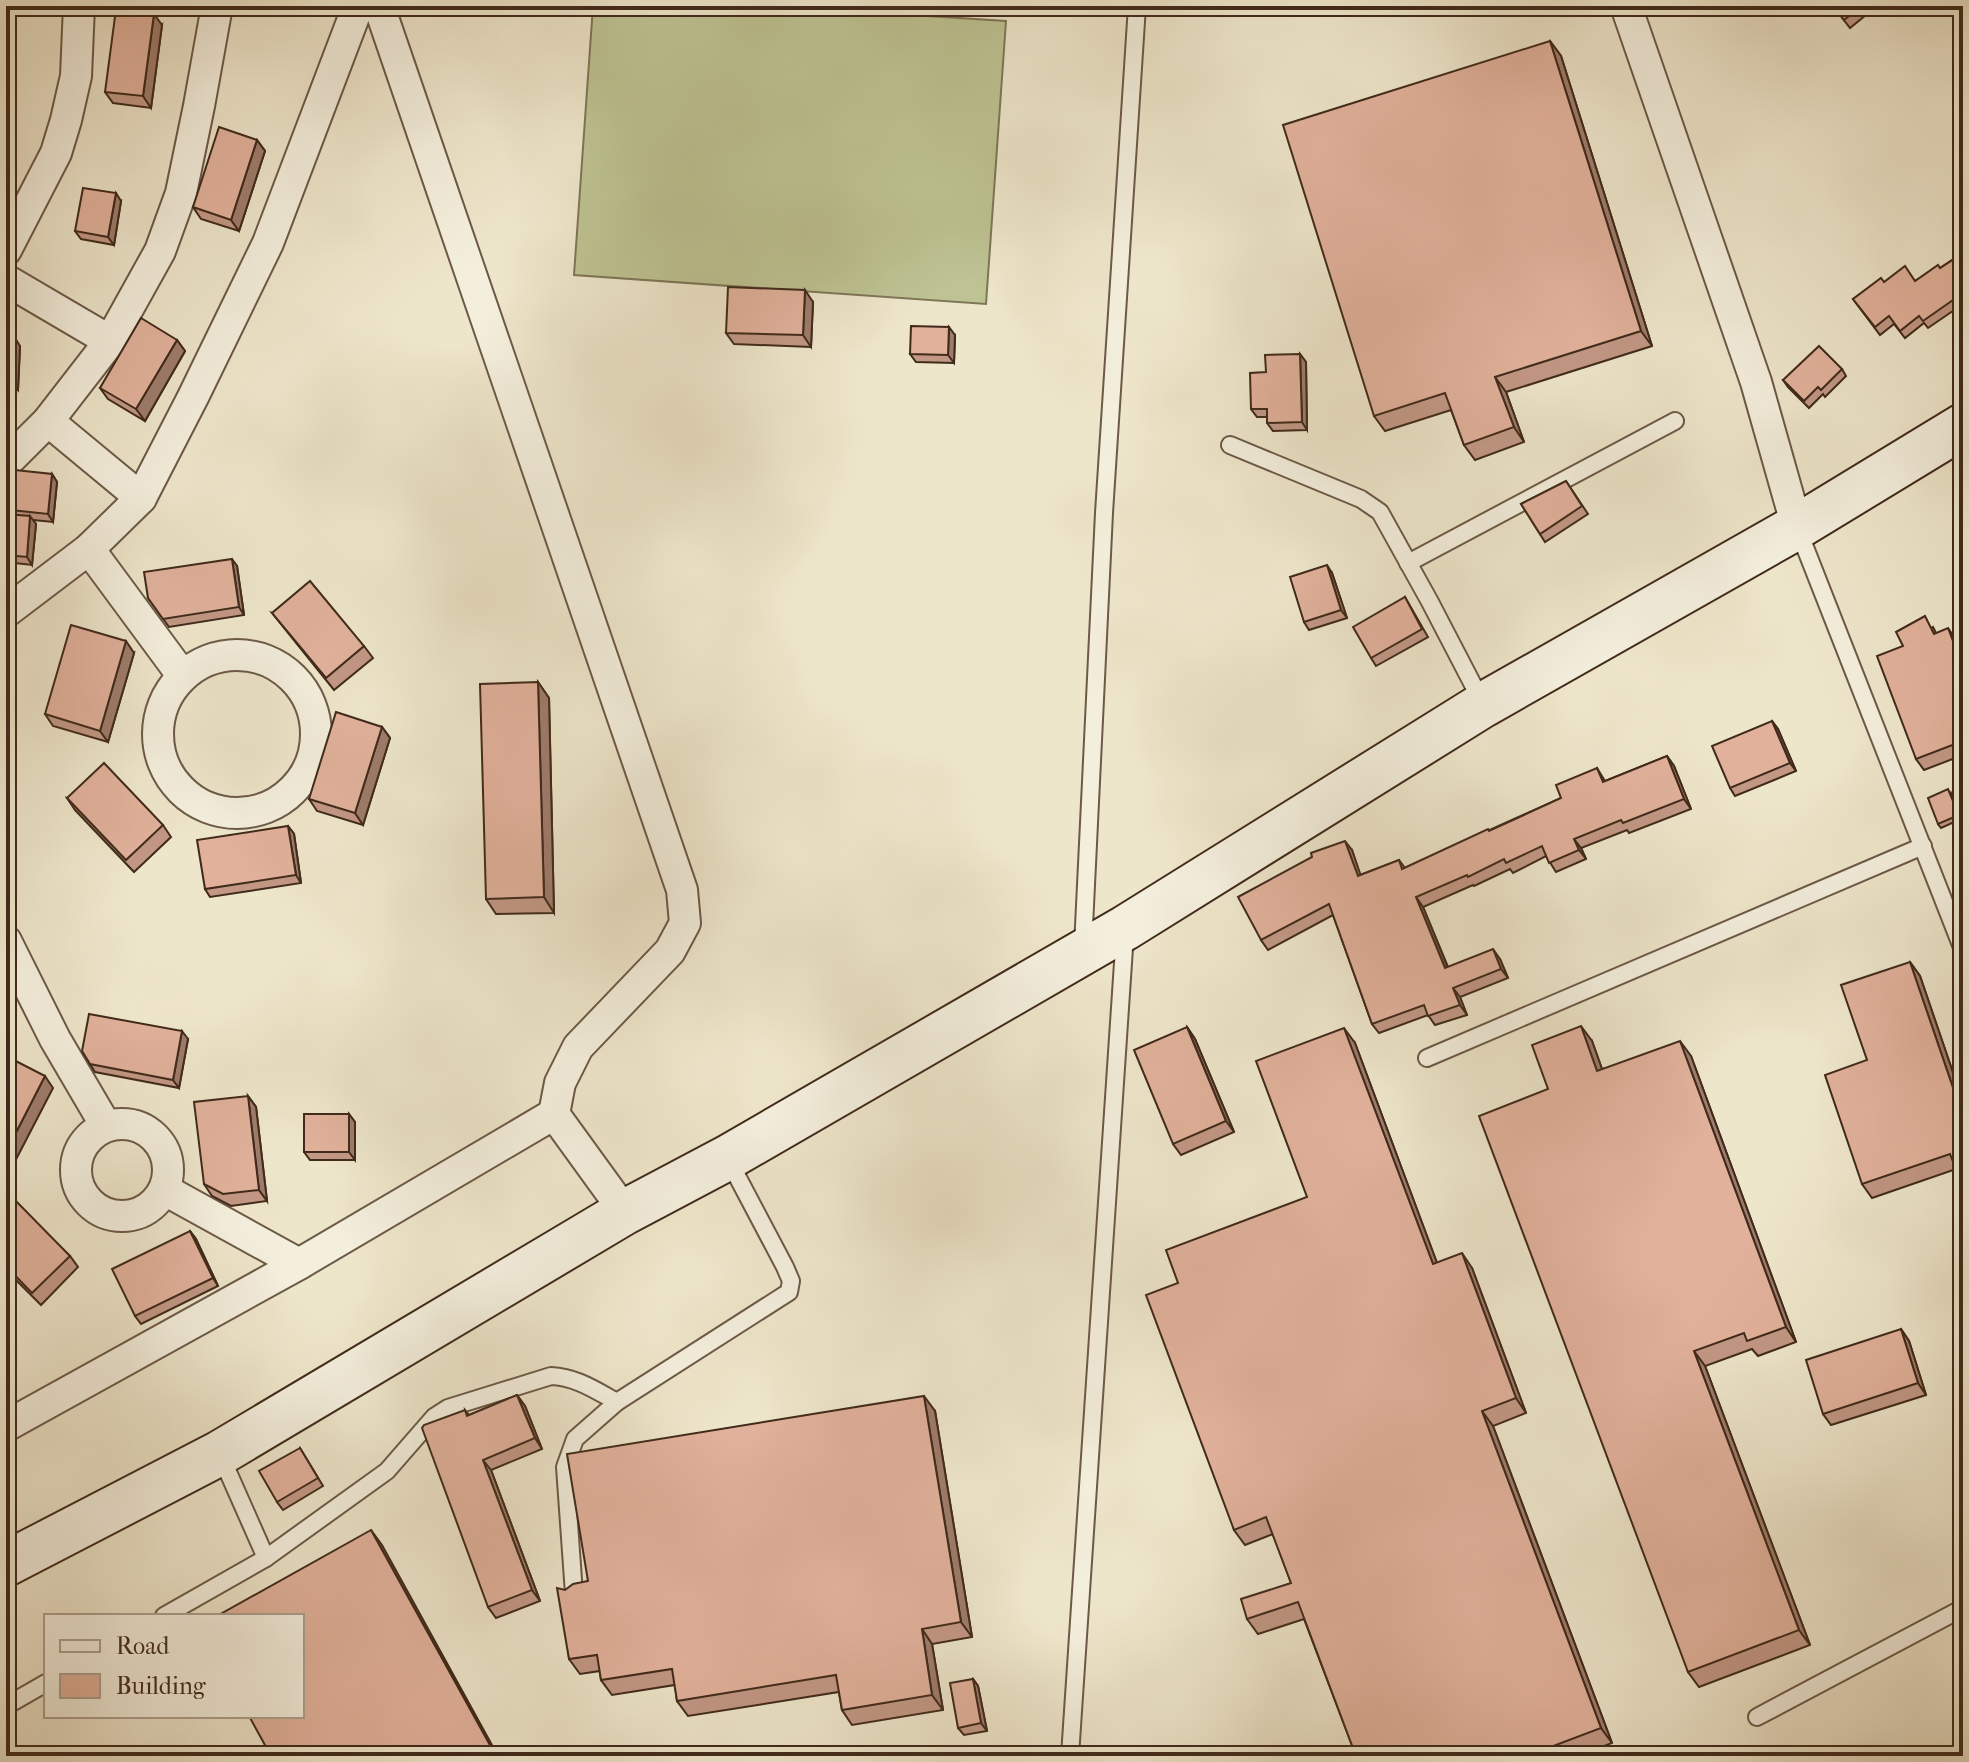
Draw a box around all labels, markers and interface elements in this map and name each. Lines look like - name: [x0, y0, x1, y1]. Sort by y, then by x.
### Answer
- legend: [44, 1614, 304, 1718]
- text: Road: [116, 1632, 170, 1660]
- text: Building: [116, 1672, 207, 1700]

